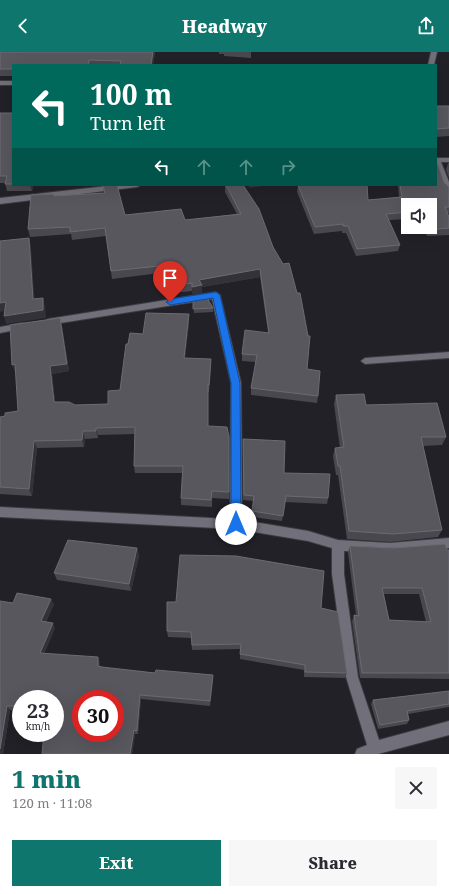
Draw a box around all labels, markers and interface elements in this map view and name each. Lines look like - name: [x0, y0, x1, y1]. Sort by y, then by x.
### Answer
- text: Headway: [182, 14, 267, 38]
- icon: back: [12, 15, 34, 37]
- icon: share: [415, 15, 437, 37]
- text: 100 m: [90, 75, 172, 113]
- icon: left: [24, 80, 76, 132]
- text: Turn left: [90, 111, 165, 135]
- icon: left: [151, 156, 173, 178]
- icon: ahead: [193, 156, 215, 178]
- icon: ahead: [235, 156, 257, 178]
- icon: right: [277, 156, 299, 178]
- map controls: [401, 198, 437, 234]
- button: sound: [401, 198, 437, 234]
- pin: [153, 261, 187, 302]
- icon: arrive: [159, 267, 181, 289]
- position arrow: [215, 503, 257, 545]
- speed limit sign: 30: [72, 690, 124, 742]
- text: 23: [27, 697, 49, 724]
- text: km/h: [26, 719, 50, 733]
- text: 1 min: [12, 762, 81, 795]
- button: close: [395, 767, 437, 809]
- text: 120 m · 11:08: [12, 794, 92, 812]
- button: Exit: [12, 840, 221, 886]
- button: Share: [229, 840, 437, 886]

